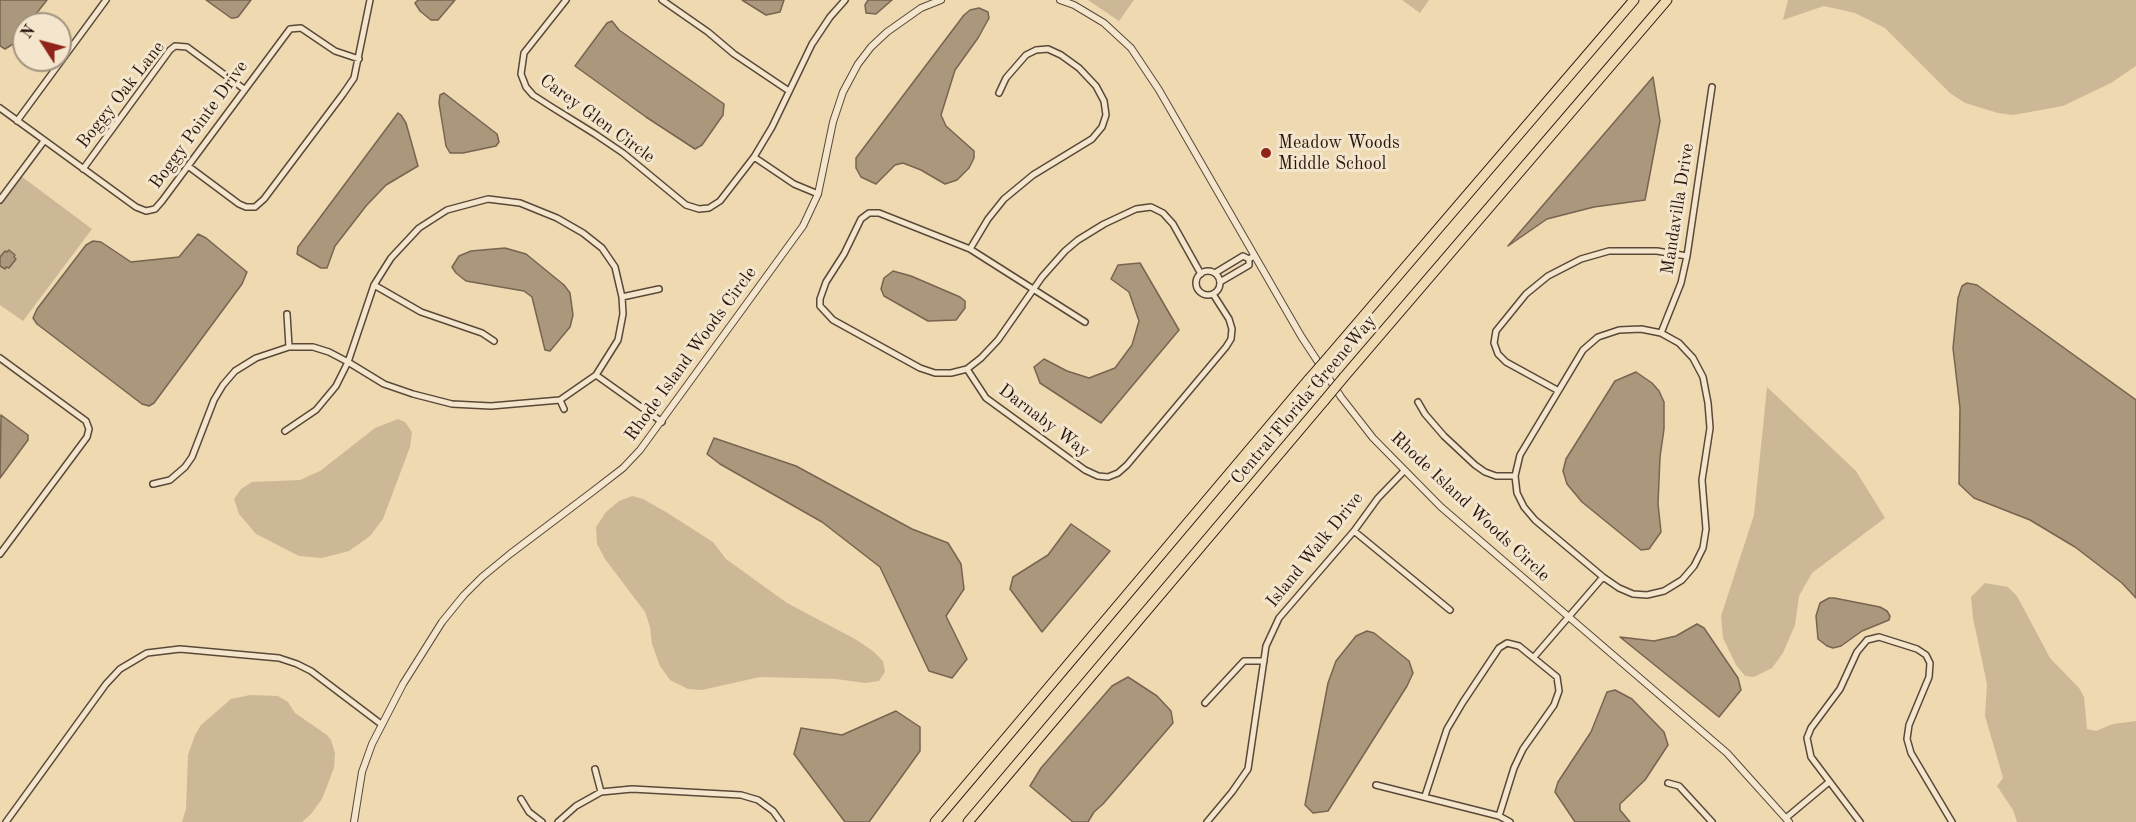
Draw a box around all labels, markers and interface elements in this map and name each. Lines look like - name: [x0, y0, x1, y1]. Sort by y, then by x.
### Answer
- north arrow: [12, 12, 72, 72]
- text: N: [19, 23, 39, 42]
- street label: Boggy Oak Lane: [72, 37, 170, 153]
- street label: Boggy Pointe Drive: [145, 57, 253, 193]
- street label: Carey Glen Circle: [535, 70, 659, 168]
- place label: Meadow Woods Middle School: [1278, 132, 1400, 174]
- street label: Mandavilla Drive: [1657, 142, 1699, 276]
- marker: Meadow Woods Middle School: [1259, 146, 1273, 160]
- street label: Rhode Island Woods Circle: [621, 263, 761, 445]
- street label: Central Florida GreeneWay: [1227, 311, 1381, 489]
- street label: Darnaby Way: [994, 380, 1094, 462]
- street label: Rhode Island Woods Circle: [1386, 427, 1554, 587]
- street label: Island Walk Drive: [1262, 488, 1368, 612]

